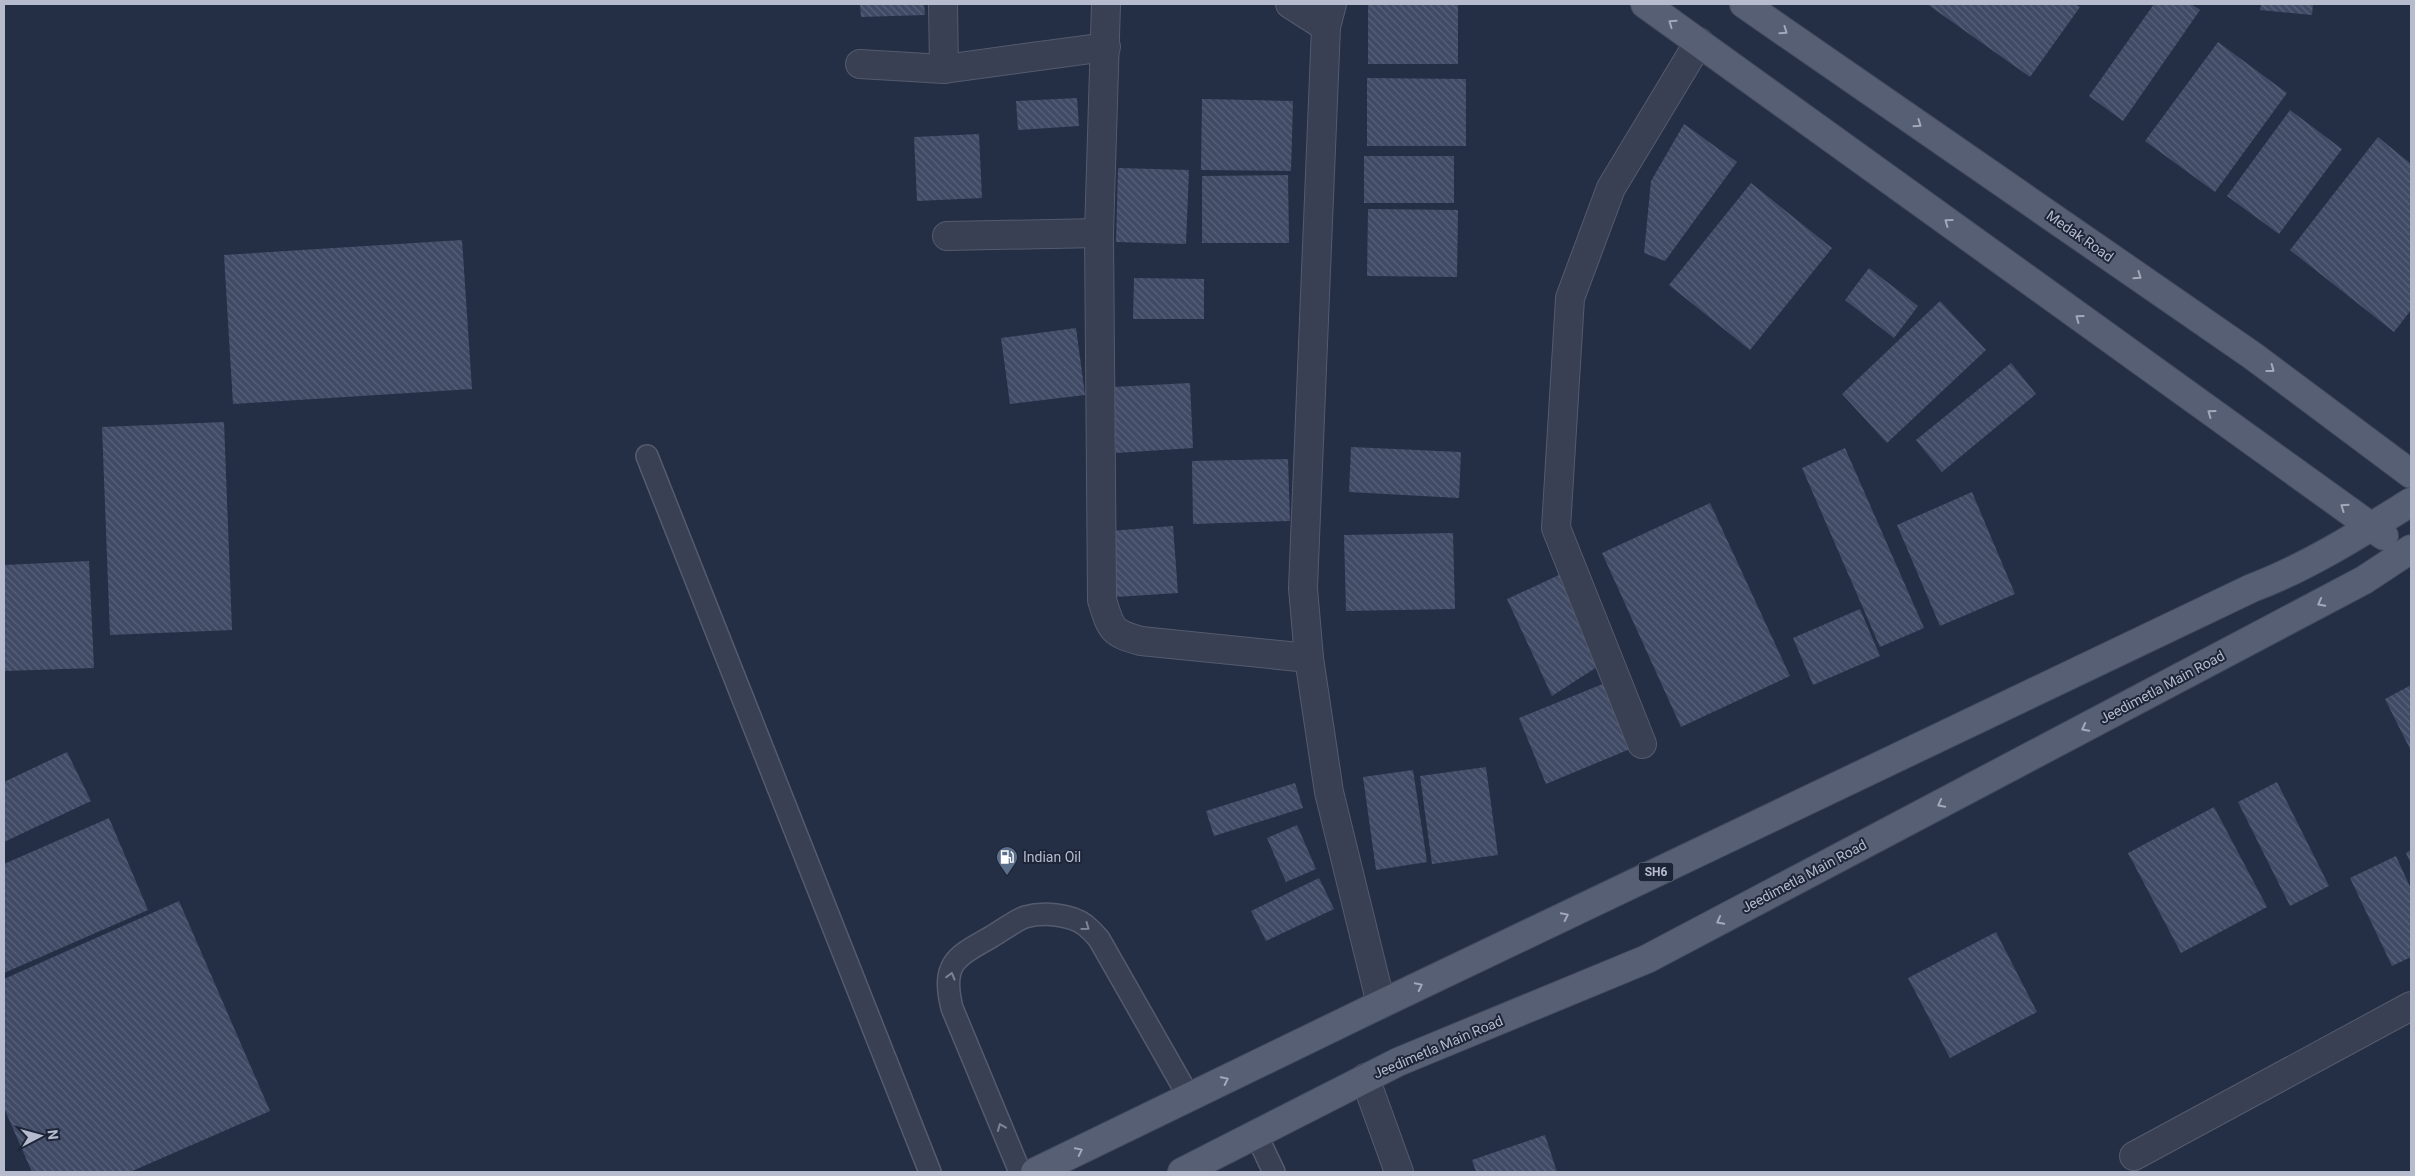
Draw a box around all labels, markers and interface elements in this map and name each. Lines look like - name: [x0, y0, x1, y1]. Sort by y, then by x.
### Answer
- one-way arrow: [1668, 20, 1678, 29]
- one-way arrow: [1779, 25, 1788, 35]
- one-way arrow: [1912, 118, 1921, 127]
- street label: Medak Road: [2044, 207, 2116, 265]
- one-way arrow: [1945, 220, 1954, 228]
- one-way arrow: [2132, 270, 2141, 279]
- one-way arrow: [2076, 315, 2085, 324]
- one-way arrow: [2265, 363, 2275, 372]
- one-way arrow: [2207, 410, 2217, 419]
- one-way arrow: [2340, 504, 2350, 513]
- one-way arrow: [2317, 597, 2326, 607]
- street label: Jeedimetla Main Road: [2097, 647, 2227, 727]
- one-way arrow: [2081, 722, 2090, 732]
- one-way arrow: [1937, 798, 1946, 808]
- street label: Jeedimetla Main Road: [1739, 836, 1869, 916]
- fuel station icon: Indian Oil: [995, 845, 1019, 876]
- place label: Indian Oil: [1023, 849, 1081, 865]
- road number: SH6: [1638, 862, 1674, 882]
- one-way arrow: [1560, 912, 1569, 922]
- one-way arrow: [1716, 915, 1725, 925]
- one-way arrow: [1080, 922, 1089, 930]
- one-way arrow: [945, 972, 955, 980]
- one-way arrow: [1414, 982, 1423, 992]
- street label: Jeedimetla Main Road: [1371, 1012, 1505, 1082]
- one-way arrow: [1220, 1076, 1229, 1086]
- north arrow: [15, 1111, 65, 1161]
- one-way arrow: [997, 1123, 1008, 1132]
- text: N: [44, 1129, 61, 1140]
- one-way arrow: [1074, 1147, 1083, 1157]

